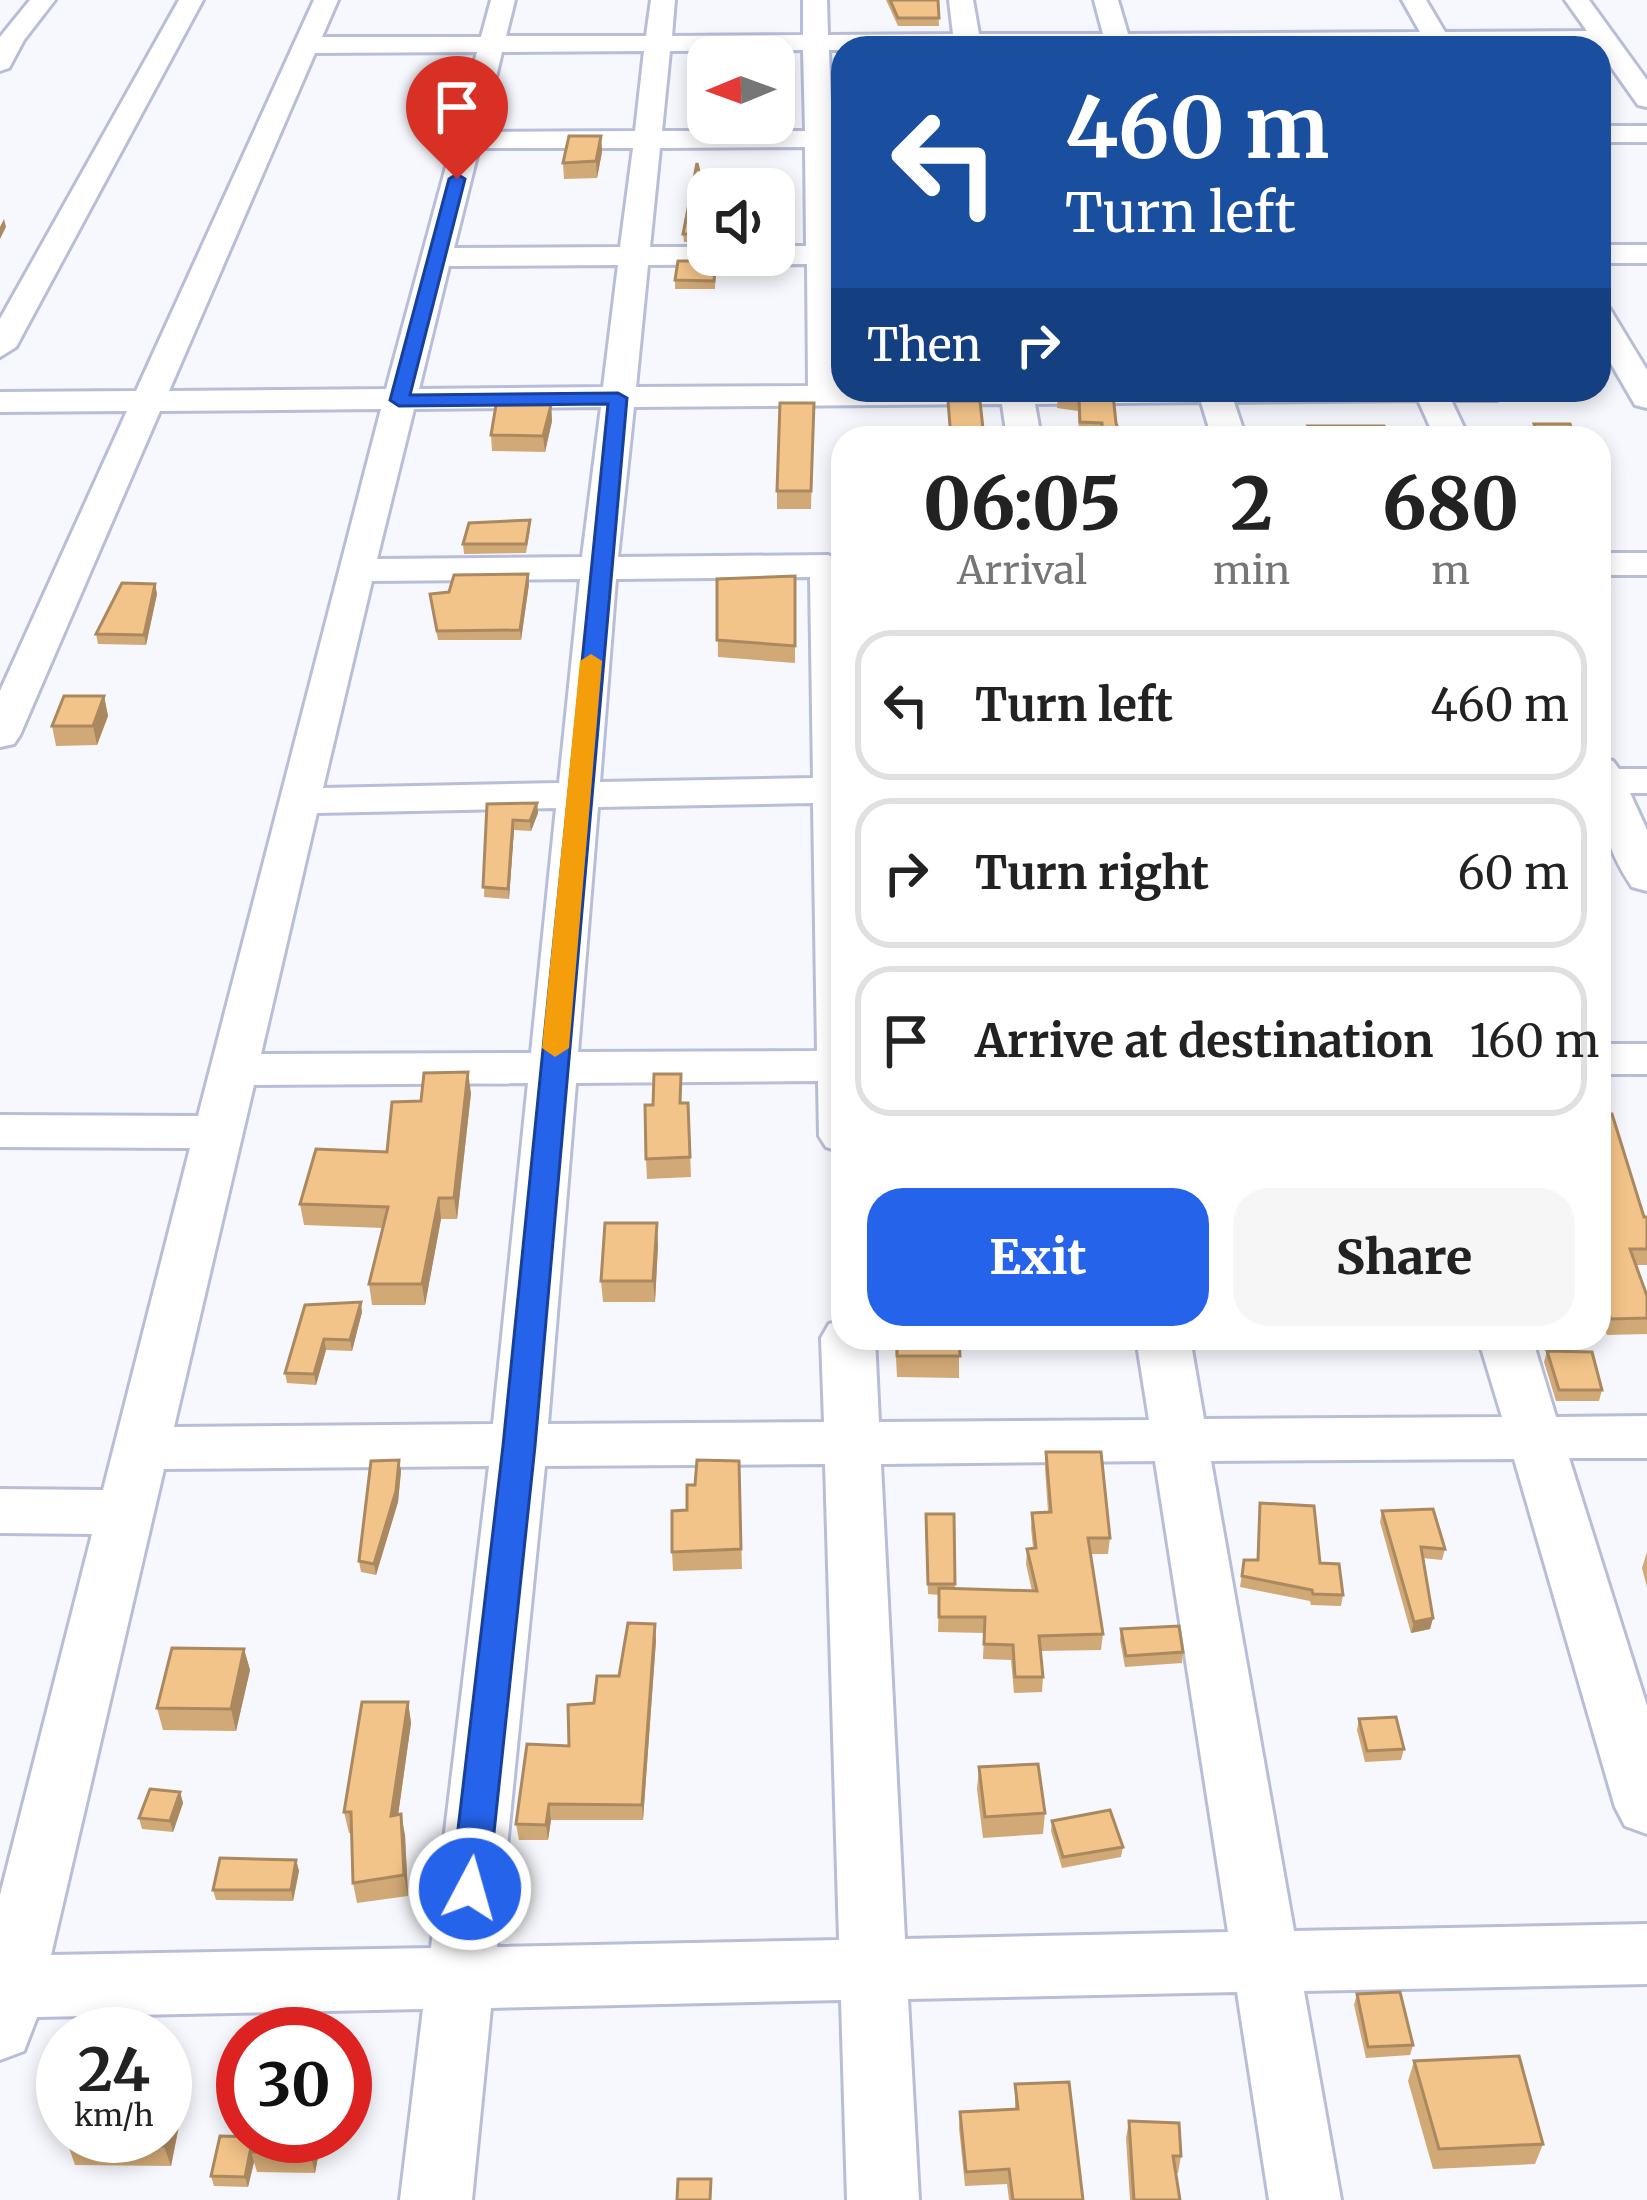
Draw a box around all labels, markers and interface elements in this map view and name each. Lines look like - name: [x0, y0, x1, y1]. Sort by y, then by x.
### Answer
- north arrow: [687, 36, 795, 144]
- map controls: [687, 36, 795, 276]
- pin: [406, 56, 508, 179]
- icon: arrive: [424, 74, 490, 140]
- text: 460 m: [1065, 75, 1329, 181]
- icon: left: [867, 84, 1023, 240]
- button: sound: [687, 168, 795, 276]
- text: Turn left: [1065, 179, 1296, 247]
- icon: right: [1005, 312, 1071, 378]
- text: Then: [867, 317, 981, 373]
- text: 06:05: [923, 458, 1121, 549]
- text: 2: [1231, 458, 1273, 549]
- text: 680: [1382, 458, 1519, 549]
- text: Arrival: [957, 546, 1087, 595]
- text: min: [1213, 546, 1290, 595]
- text: m: [1431, 546, 1470, 595]
- icon: left: [873, 672, 939, 738]
- text: Turn left: [975, 677, 1173, 733]
- text: 460 m: [1430, 677, 1569, 733]
- icon: right: [873, 840, 939, 906]
- text: Turn right: [975, 845, 1209, 901]
- text: 60 m: [1458, 845, 1569, 901]
- icon: arrive: [873, 1008, 939, 1074]
- text: Arrive at destination: [975, 1013, 1433, 1069]
- text: 160 m: [1469, 1013, 1599, 1069]
- button: Exit: [867, 1188, 1209, 1326]
- button: Share: [1233, 1188, 1575, 1326]
- position arrow: [407, 1826, 533, 1952]
- speed limit sign: 30: [216, 2007, 372, 2163]
- text: 24: [78, 2032, 150, 2107]
- text: km/h: [74, 2096, 154, 2134]

